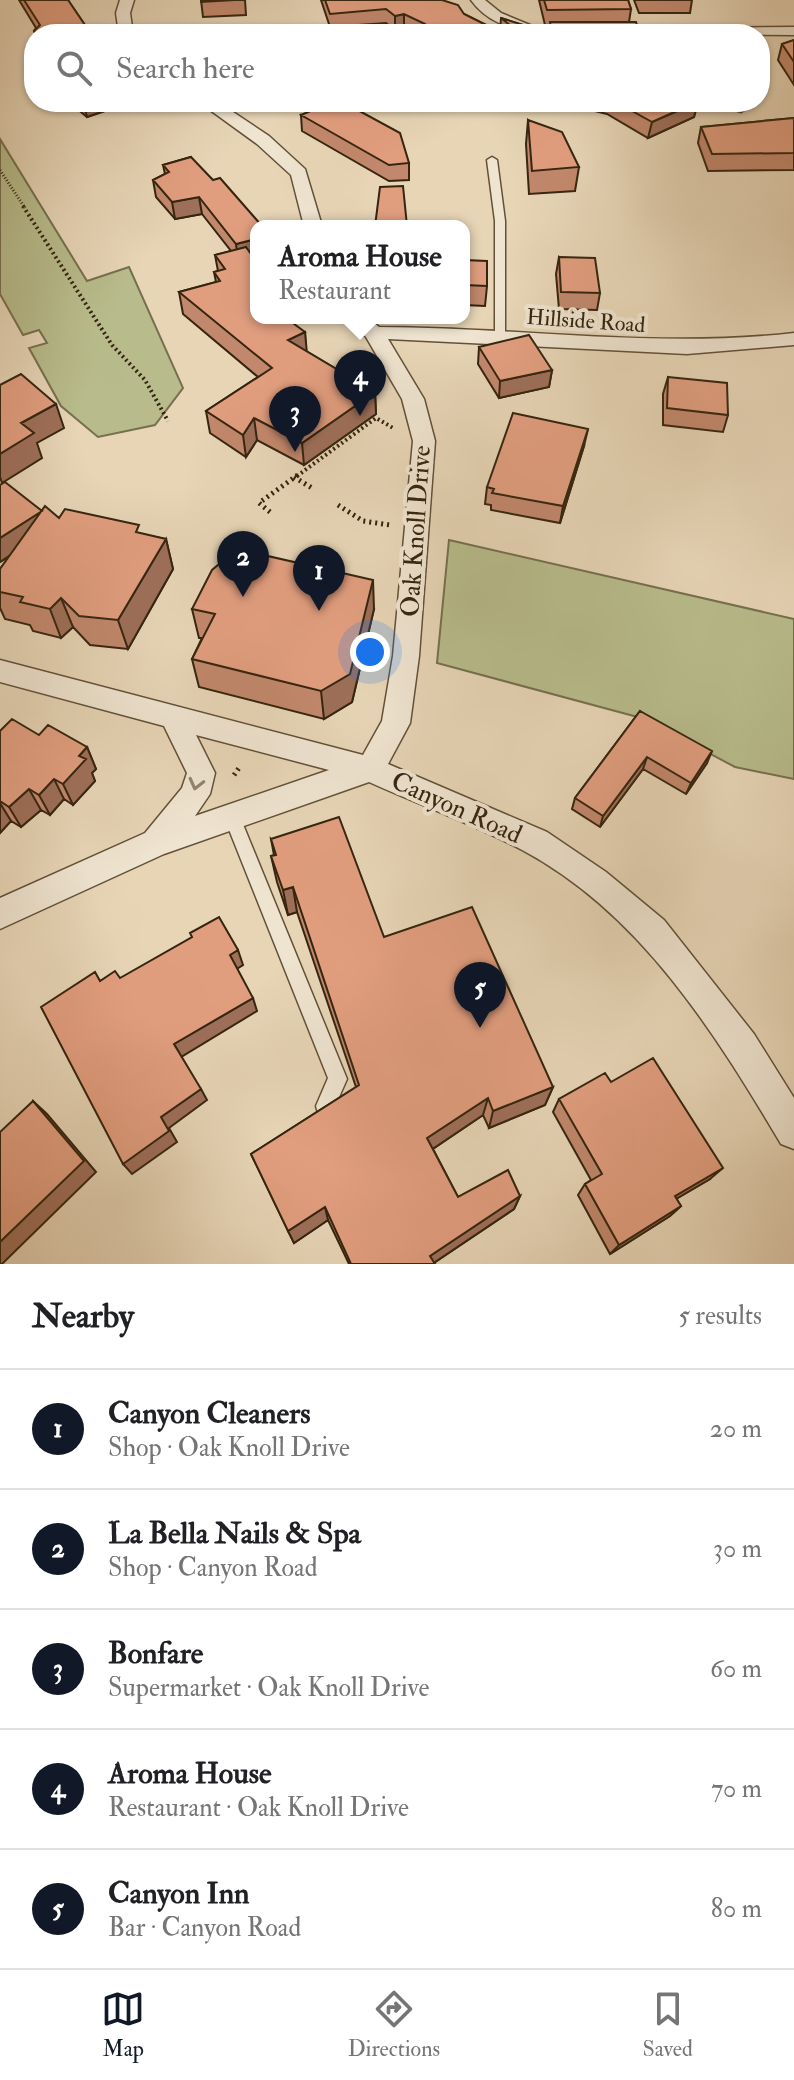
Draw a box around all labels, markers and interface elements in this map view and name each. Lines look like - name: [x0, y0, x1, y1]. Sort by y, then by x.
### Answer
- search box: [24, 24, 770, 112]
- icon: search: [52, 46, 96, 90]
- text: Search here: [116, 50, 255, 87]
- popup: [250, 220, 470, 324]
- text: Aroma House: [278, 238, 442, 275]
- text: Restaurant: [278, 275, 391, 307]
- street label: Hillside Road: [526, 303, 646, 339]
- pin: 4: [334, 350, 386, 416]
- pin: 3: [269, 386, 321, 452]
- street label: Oak Knoll Drive: [394, 444, 438, 618]
- pin: 2: [217, 531, 269, 597]
- pin: 1: [293, 545, 345, 611]
- your location: [350, 632, 390, 672]
- street label: Canyon Road: [386, 765, 527, 851]
- one-way arrow: [189, 777, 206, 790]
- pin: 5: [454, 962, 506, 1028]
- text: Nearby: [32, 1295, 134, 1338]
- text: 5 results: [678, 1300, 762, 1332]
- text: Canyon Cleaners: [108, 1395, 310, 1432]
- text: 1: [53, 1413, 63, 1445]
- text: 20 m: [710, 1413, 762, 1445]
- text: Shop · Oak Knoll Drive: [108, 1432, 350, 1464]
- text: La Bella Nails & Spa: [108, 1515, 361, 1552]
- text: 2: [51, 1533, 65, 1565]
- text: 30 m: [713, 1533, 762, 1565]
- text: Shop · Canyon Road: [108, 1552, 318, 1584]
- text: Bonfare: [108, 1635, 203, 1672]
- text: 3: [53, 1653, 63, 1685]
- text: 60 m: [710, 1653, 762, 1685]
- text: Supermarket · Oak Knoll Drive: [108, 1672, 429, 1704]
- text: Aroma House: [108, 1755, 271, 1792]
- text: 4: [51, 1773, 65, 1805]
- text: 70 m: [711, 1773, 762, 1805]
- text: Restaurant · Oak Knoll Drive: [108, 1792, 409, 1824]
- text: Canyon Inn: [108, 1875, 250, 1912]
- text: 5: [52, 1893, 64, 1925]
- text: 80 m: [711, 1893, 762, 1925]
- text: Bar · Canyon Road: [108, 1912, 301, 1944]
- tab: Map: [101, 1987, 145, 2063]
- tab: Directions: [348, 1987, 440, 2063]
- tab: Saved: [643, 1987, 693, 2063]

